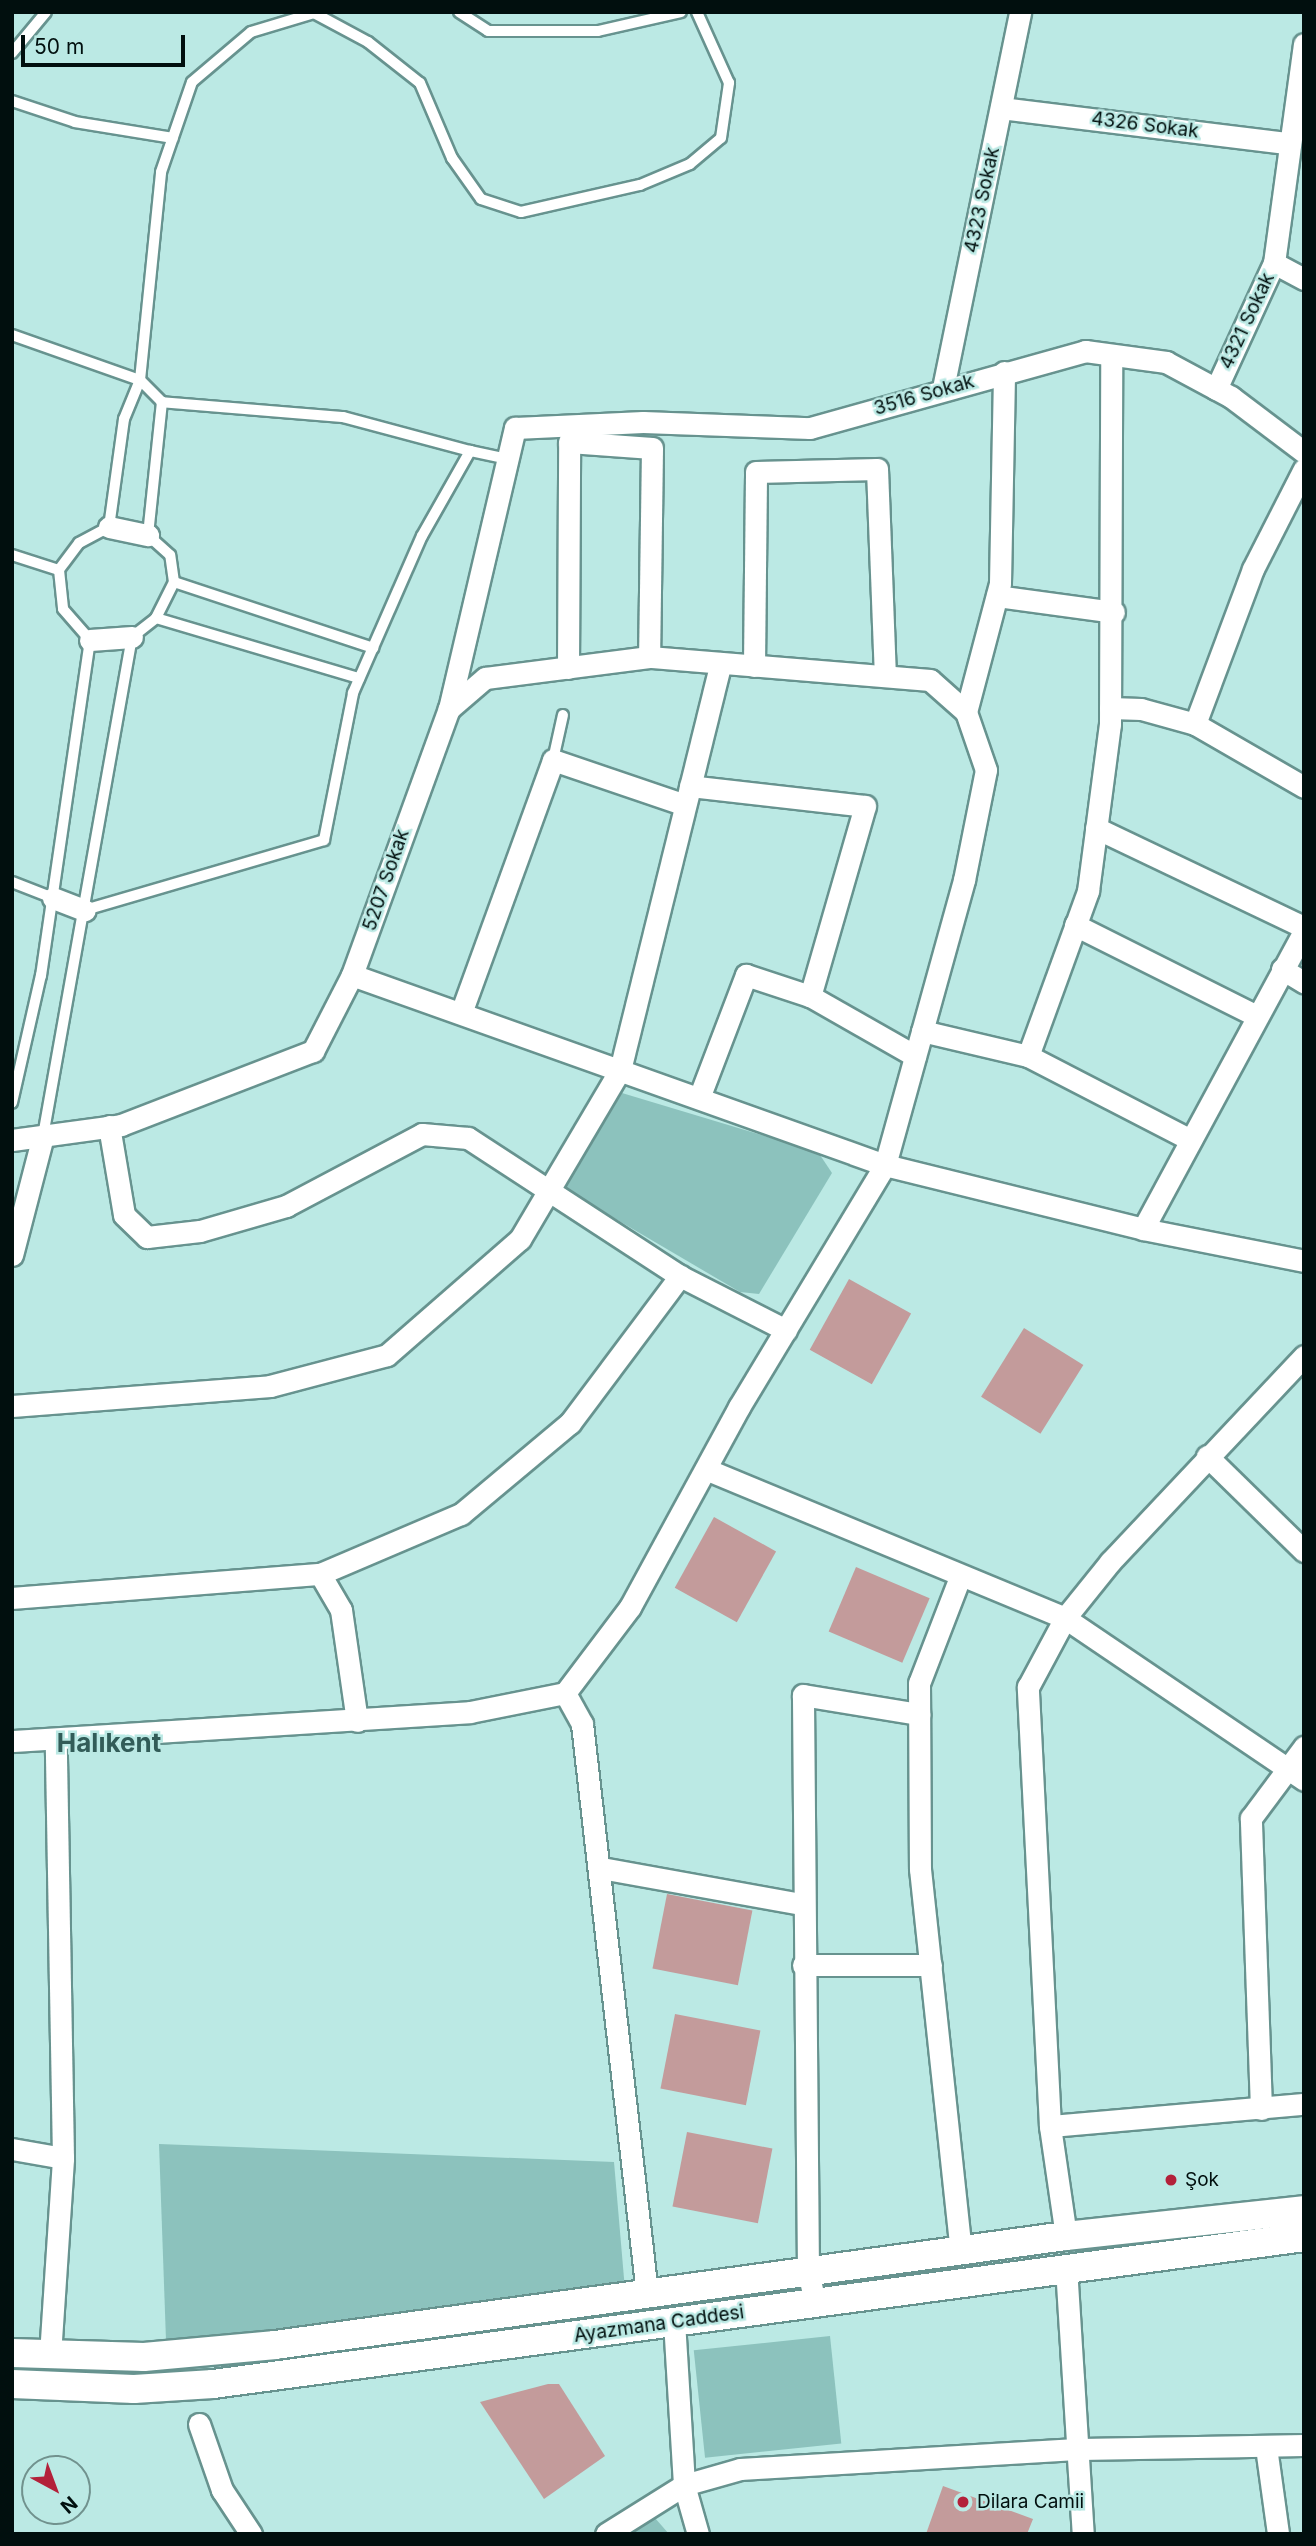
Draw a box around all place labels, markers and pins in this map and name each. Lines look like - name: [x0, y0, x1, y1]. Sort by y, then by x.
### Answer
- place label: Şok: [1185, 2169, 1219, 2191]
- marker: Şok: [1163, 2172, 1179, 2188]
- place label: Dilara Camii: [977, 2491, 1084, 2513]
- marker: Dilara Camii: [955, 2494, 971, 2510]

